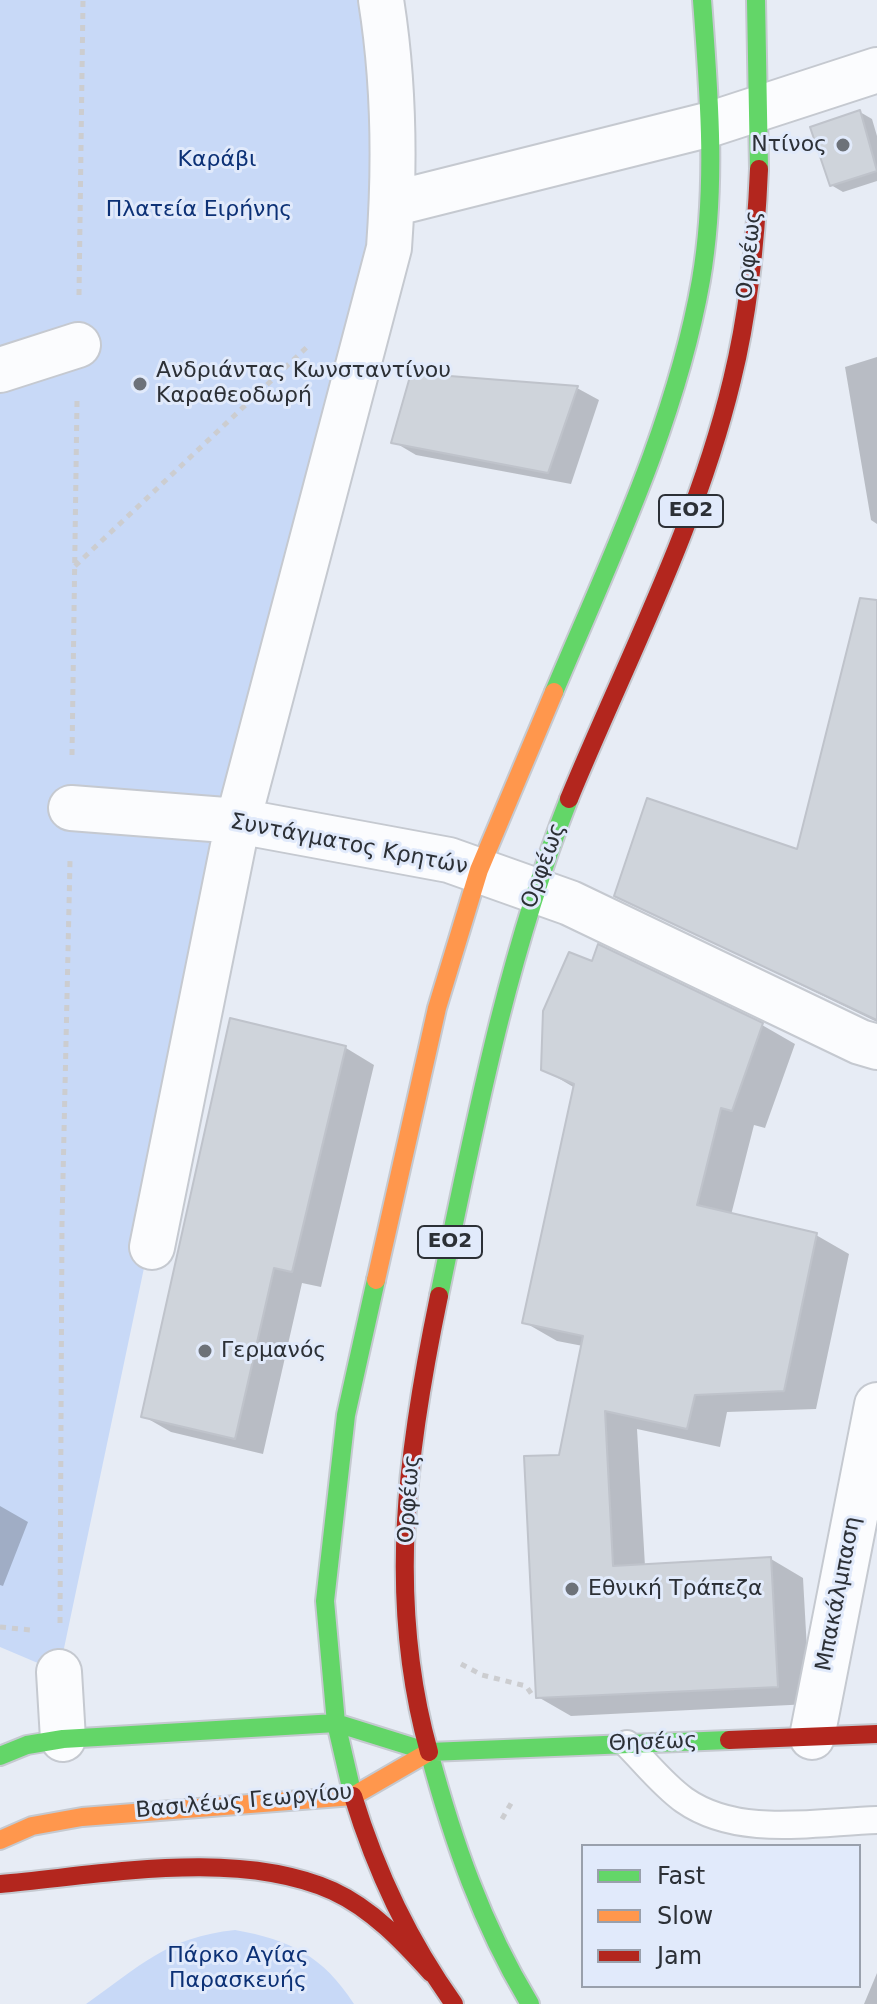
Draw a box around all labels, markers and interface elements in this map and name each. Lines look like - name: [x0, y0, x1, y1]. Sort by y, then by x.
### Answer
- place label: Ντίνος: [751, 132, 827, 158]
- marker: Ντίνος: [834, 136, 852, 154]
- park label: Καράβι: [178, 147, 256, 173]
- park label: Πλατεία Ειρήνης: [106, 197, 292, 223]
- street label: Ορφέως: [732, 209, 768, 301]
- place label: Ανδριάντας Κωνσταντίνου Καραθεοδωρή: [156, 358, 451, 410]
- marker: Ανδριάντας Κωνσταντίνου Καραθεοδωρή: [131, 375, 149, 393]
- road number: ΕΟ2: [659, 495, 723, 527]
- street label: Συντάγματος Κρητών: [228, 809, 470, 881]
- street label: Ορφέως: [516, 820, 572, 912]
- road number: ΕΟ2: [418, 1226, 482, 1258]
- place label: Γερμανός: [221, 1338, 326, 1364]
- marker: Γερμανός: [196, 1342, 214, 1360]
- street label: Ορφέως: [394, 1454, 426, 1544]
- street label: Μπακάλμπαση: [811, 1514, 867, 1674]
- place label: Εθνική Τράπεζα: [588, 1576, 763, 1602]
- marker: Εθνική Τράπεζα: [563, 1580, 581, 1598]
- street label: Θησέως: [608, 1728, 698, 1758]
- street label: Βασιλέως Γεωργίου: [135, 1779, 353, 1825]
- legend: [581, 1844, 861, 1988]
- text: Fast: [657, 1862, 705, 1890]
- text: Slow: [657, 1902, 713, 1930]
- text: Jam: [657, 1942, 702, 1970]
- park label: Πάρκο Αγίας Παρασκευής: [167, 1943, 309, 1994]

